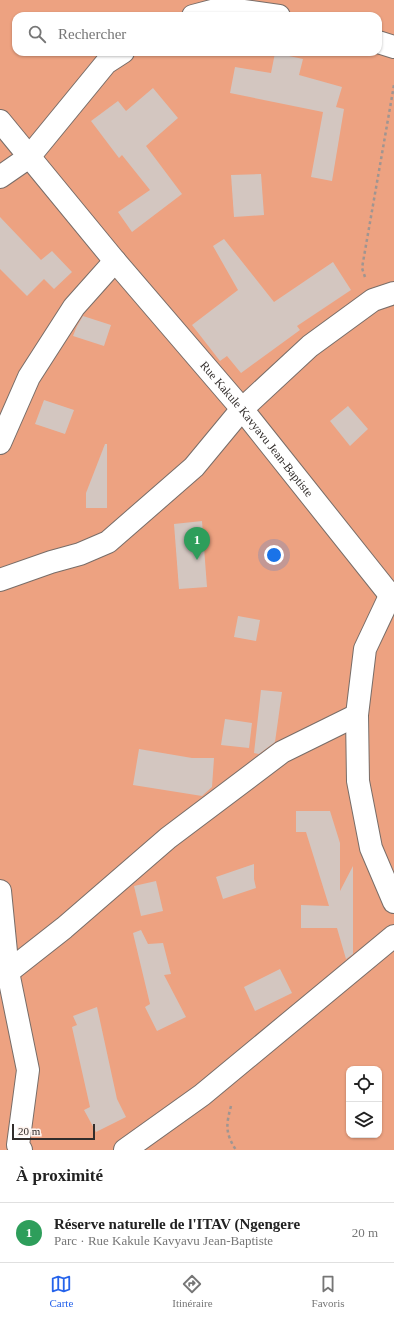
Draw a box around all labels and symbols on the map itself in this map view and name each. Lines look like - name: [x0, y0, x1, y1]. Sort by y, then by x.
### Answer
- street label: Rue Kakule Kavyavu Jean-Baptiste: [197, 358, 316, 500]
- pin: 1: [184, 527, 210, 560]
- your location: [264, 545, 284, 565]
- scale bar: [12, 1122, 95, 1141]

